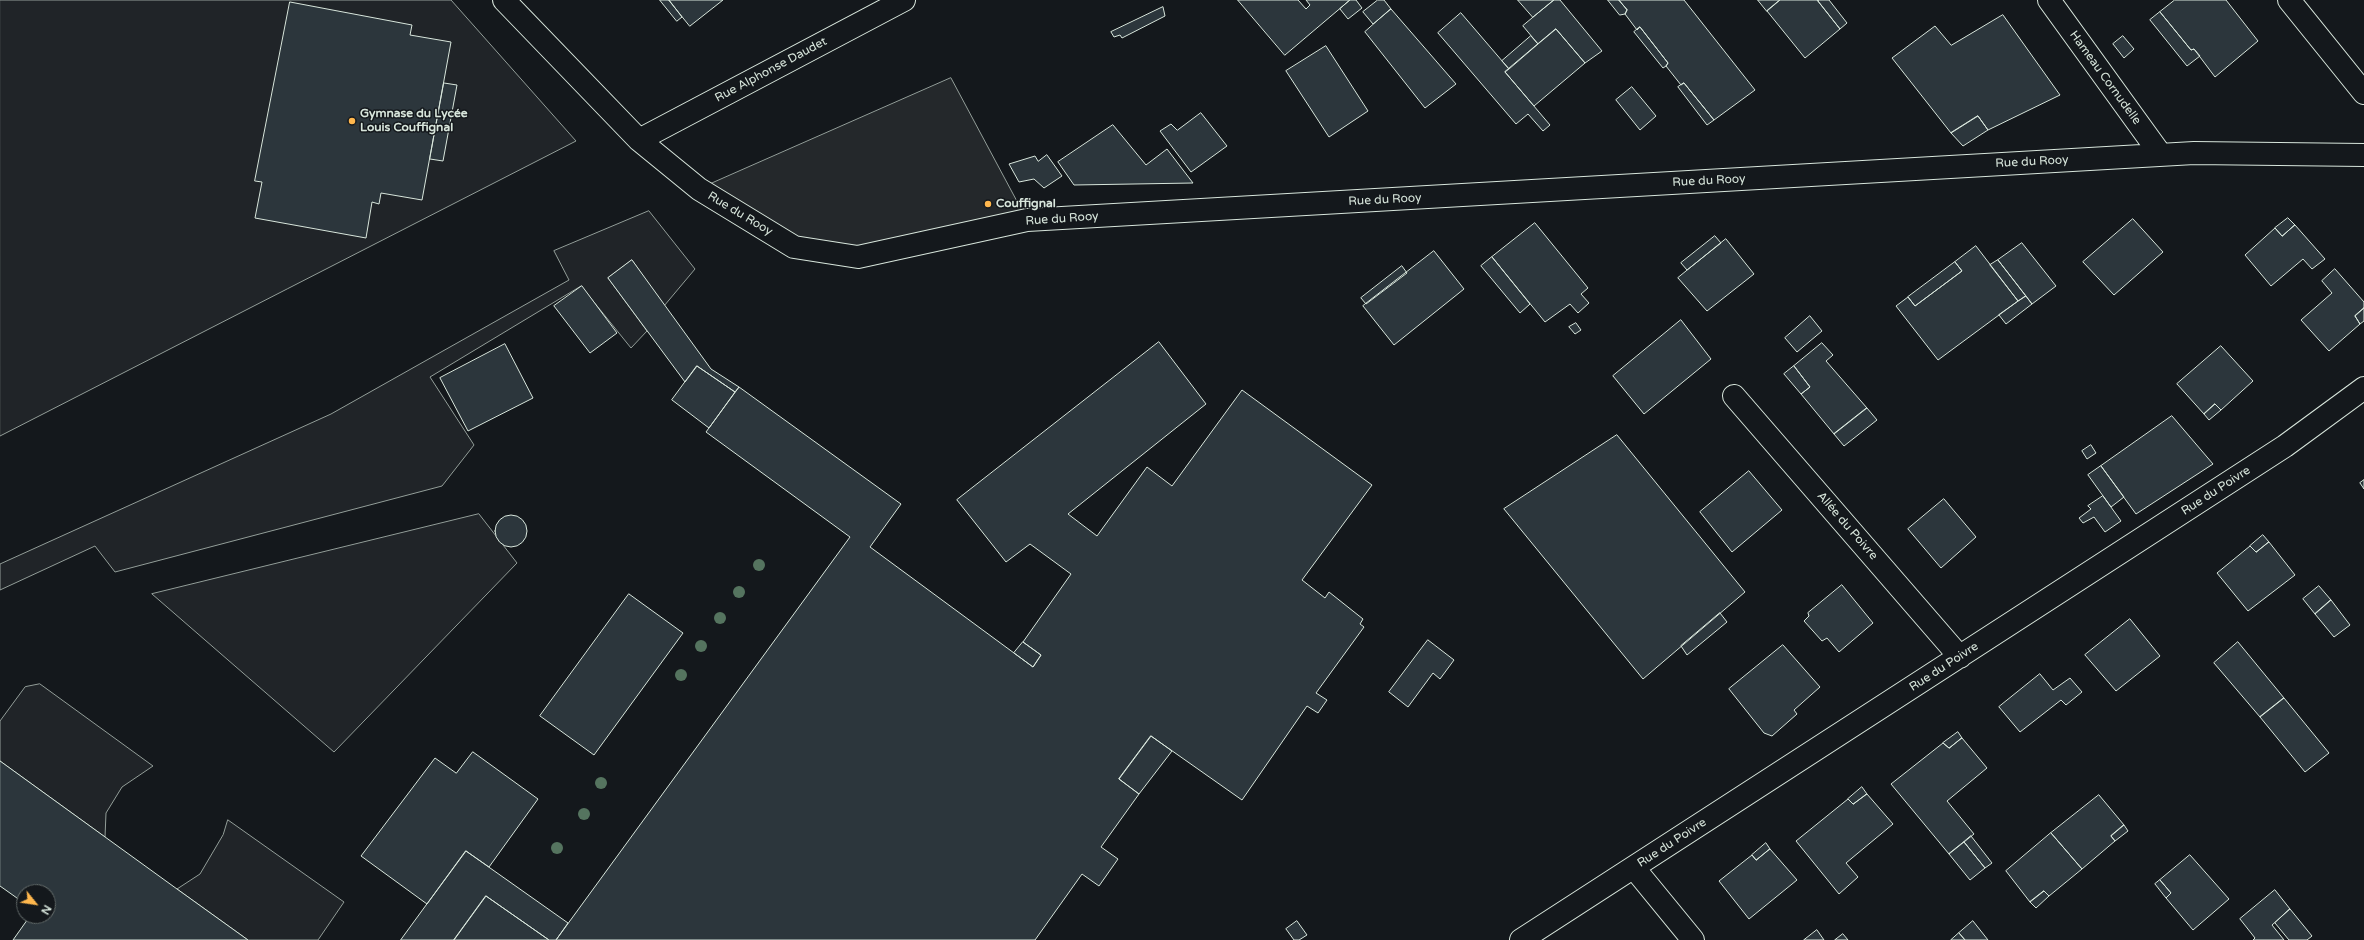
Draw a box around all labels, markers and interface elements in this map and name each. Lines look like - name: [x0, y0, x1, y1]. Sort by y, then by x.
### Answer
- street label: Hameau Cornudelle: [2066, 28, 2144, 128]
- street label: Rue Alphonse Daudet: [713, 34, 829, 106]
- place label: Gymnase du Lycée Louis Couffignal: [360, 107, 467, 135]
- marker: Gymnase du Lycée Louis Couffignal: [347, 116, 357, 126]
- street label: Rue du Rooy: [1995, 153, 2069, 171]
- street label: Rue du Rooy: [1672, 172, 1746, 190]
- street label: Rue du Rooy: [705, 189, 775, 239]
- street label: Rue du Rooy: [1348, 191, 1422, 209]
- place label: Couffignal: [996, 197, 1056, 211]
- marker: Couffignal: [983, 199, 993, 209]
- street label: Rue du Rooy: [1025, 209, 1099, 229]
- street label: Rue du Poivre: [2179, 463, 2253, 519]
- street label: Allée du Poivre: [1814, 489, 1880, 563]
- street label: Rue du Poivre: [1907, 639, 1981, 695]
- street label: Rue du Poivre: [1635, 815, 1709, 871]
- north arrow: [16, 884, 56, 924]
- text: N: [38, 903, 54, 917]

